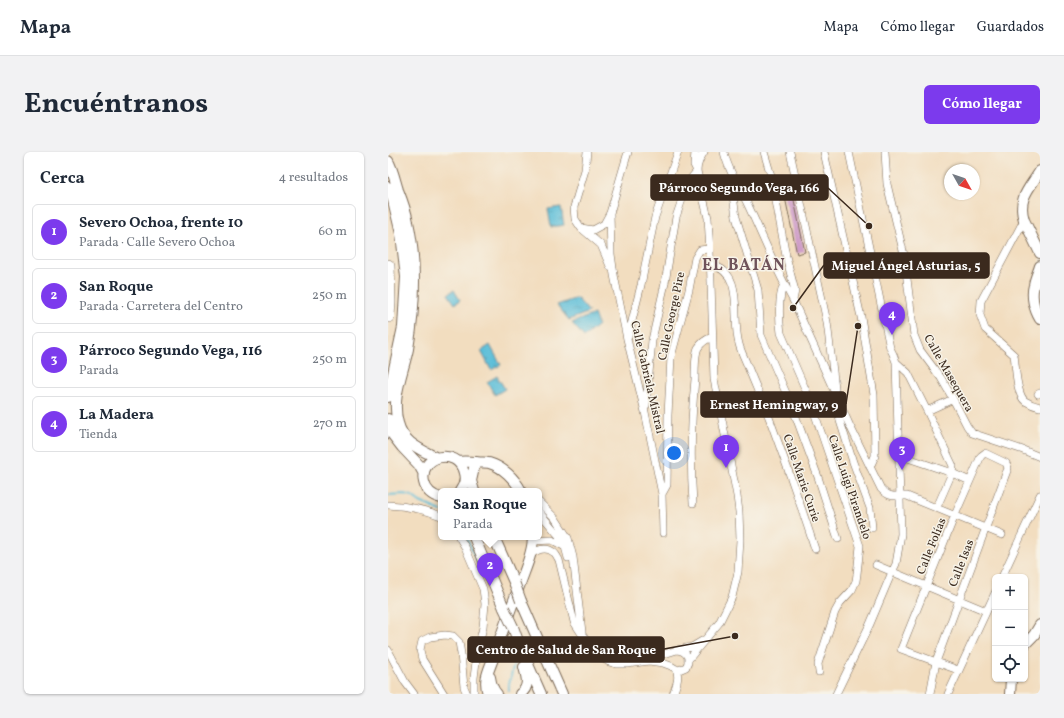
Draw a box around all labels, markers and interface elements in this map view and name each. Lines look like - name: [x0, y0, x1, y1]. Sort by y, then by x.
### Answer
- text: Mapa: [20, 15, 71, 41]
- text: Mapa: [824, 18, 859, 37]
- text: Cómo llegar: [881, 18, 955, 37]
- text: Guardados: [977, 18, 1044, 37]
- text: Encuéntranos: [24, 85, 208, 124]
- button: Cómo llegar: [924, 85, 1040, 124]
- north arrow: [944, 164, 980, 200]
- text: Cerca: [40, 167, 85, 190]
- text: 4 resultados: [278, 169, 348, 187]
- callout: Párroco Segundo Vega, 166: [651, 175, 828, 200]
- text: Párroco Segundo Vega, 166: [659, 180, 819, 198]
- text: Severo Ochoa, frente 10: [79, 213, 243, 234]
- text: 1: [51, 223, 57, 241]
- text: 60 m: [319, 223, 347, 241]
- text: Parada · Calle Severo Ochoa: [79, 234, 235, 252]
- callout: Miguel Ángel Asturias, 5: [824, 253, 989, 278]
- district label: EL BATÁN: [702, 255, 786, 277]
- text: Miguel Ángel Asturias, 5: [832, 258, 980, 276]
- street label: Calle George Pire: [655, 270, 689, 362]
- text: San Roque: [79, 277, 153, 298]
- text: 2: [51, 287, 57, 305]
- text: 250 m: [312, 287, 347, 305]
- text: Parada · Carretera del Centro: [79, 298, 243, 316]
- pin: 4: [879, 302, 905, 335]
- street label: Calle Gabriela Mistral: [626, 319, 668, 436]
- street label: Calle Masequera: [919, 332, 977, 415]
- text: Párroco Segundo Vega, 116: [79, 341, 262, 362]
- text: 3: [51, 351, 57, 369]
- text: 250 m: [312, 351, 347, 369]
- text: Parada: [79, 362, 119, 380]
- callout: Ernest Hemingway, 9: [701, 392, 846, 417]
- text: Ernest Hemingway, 9: [710, 397, 838, 415]
- text: La Madera: [79, 405, 154, 426]
- text: 4: [50, 415, 58, 433]
- text: 270 m: [313, 415, 347, 433]
- text: Tienda: [79, 426, 118, 444]
- street label: Calle Marie Curie: [779, 432, 824, 525]
- street label: Calle Luigi Pirandelo: [824, 433, 874, 542]
- pin: 1: [713, 435, 739, 468]
- pin: 3: [889, 437, 915, 470]
- your location: [664, 443, 684, 463]
- popup: [438, 488, 542, 540]
- text: San Roque: [453, 495, 527, 516]
- text: Parada: [453, 516, 493, 534]
- street label: Calle Folías: [913, 516, 951, 577]
- street label: Calle Isas: [946, 537, 978, 589]
- pin: 2: [477, 553, 503, 586]
- map controls: [992, 574, 1028, 682]
- button: +: [992, 574, 1028, 610]
- button: −: [992, 610, 1028, 646]
- callout: Centro de Salud de San Roque: [468, 637, 664, 662]
- text: Centro de Salud de San Roque: [476, 642, 656, 660]
- button: locate: [992, 646, 1028, 682]

